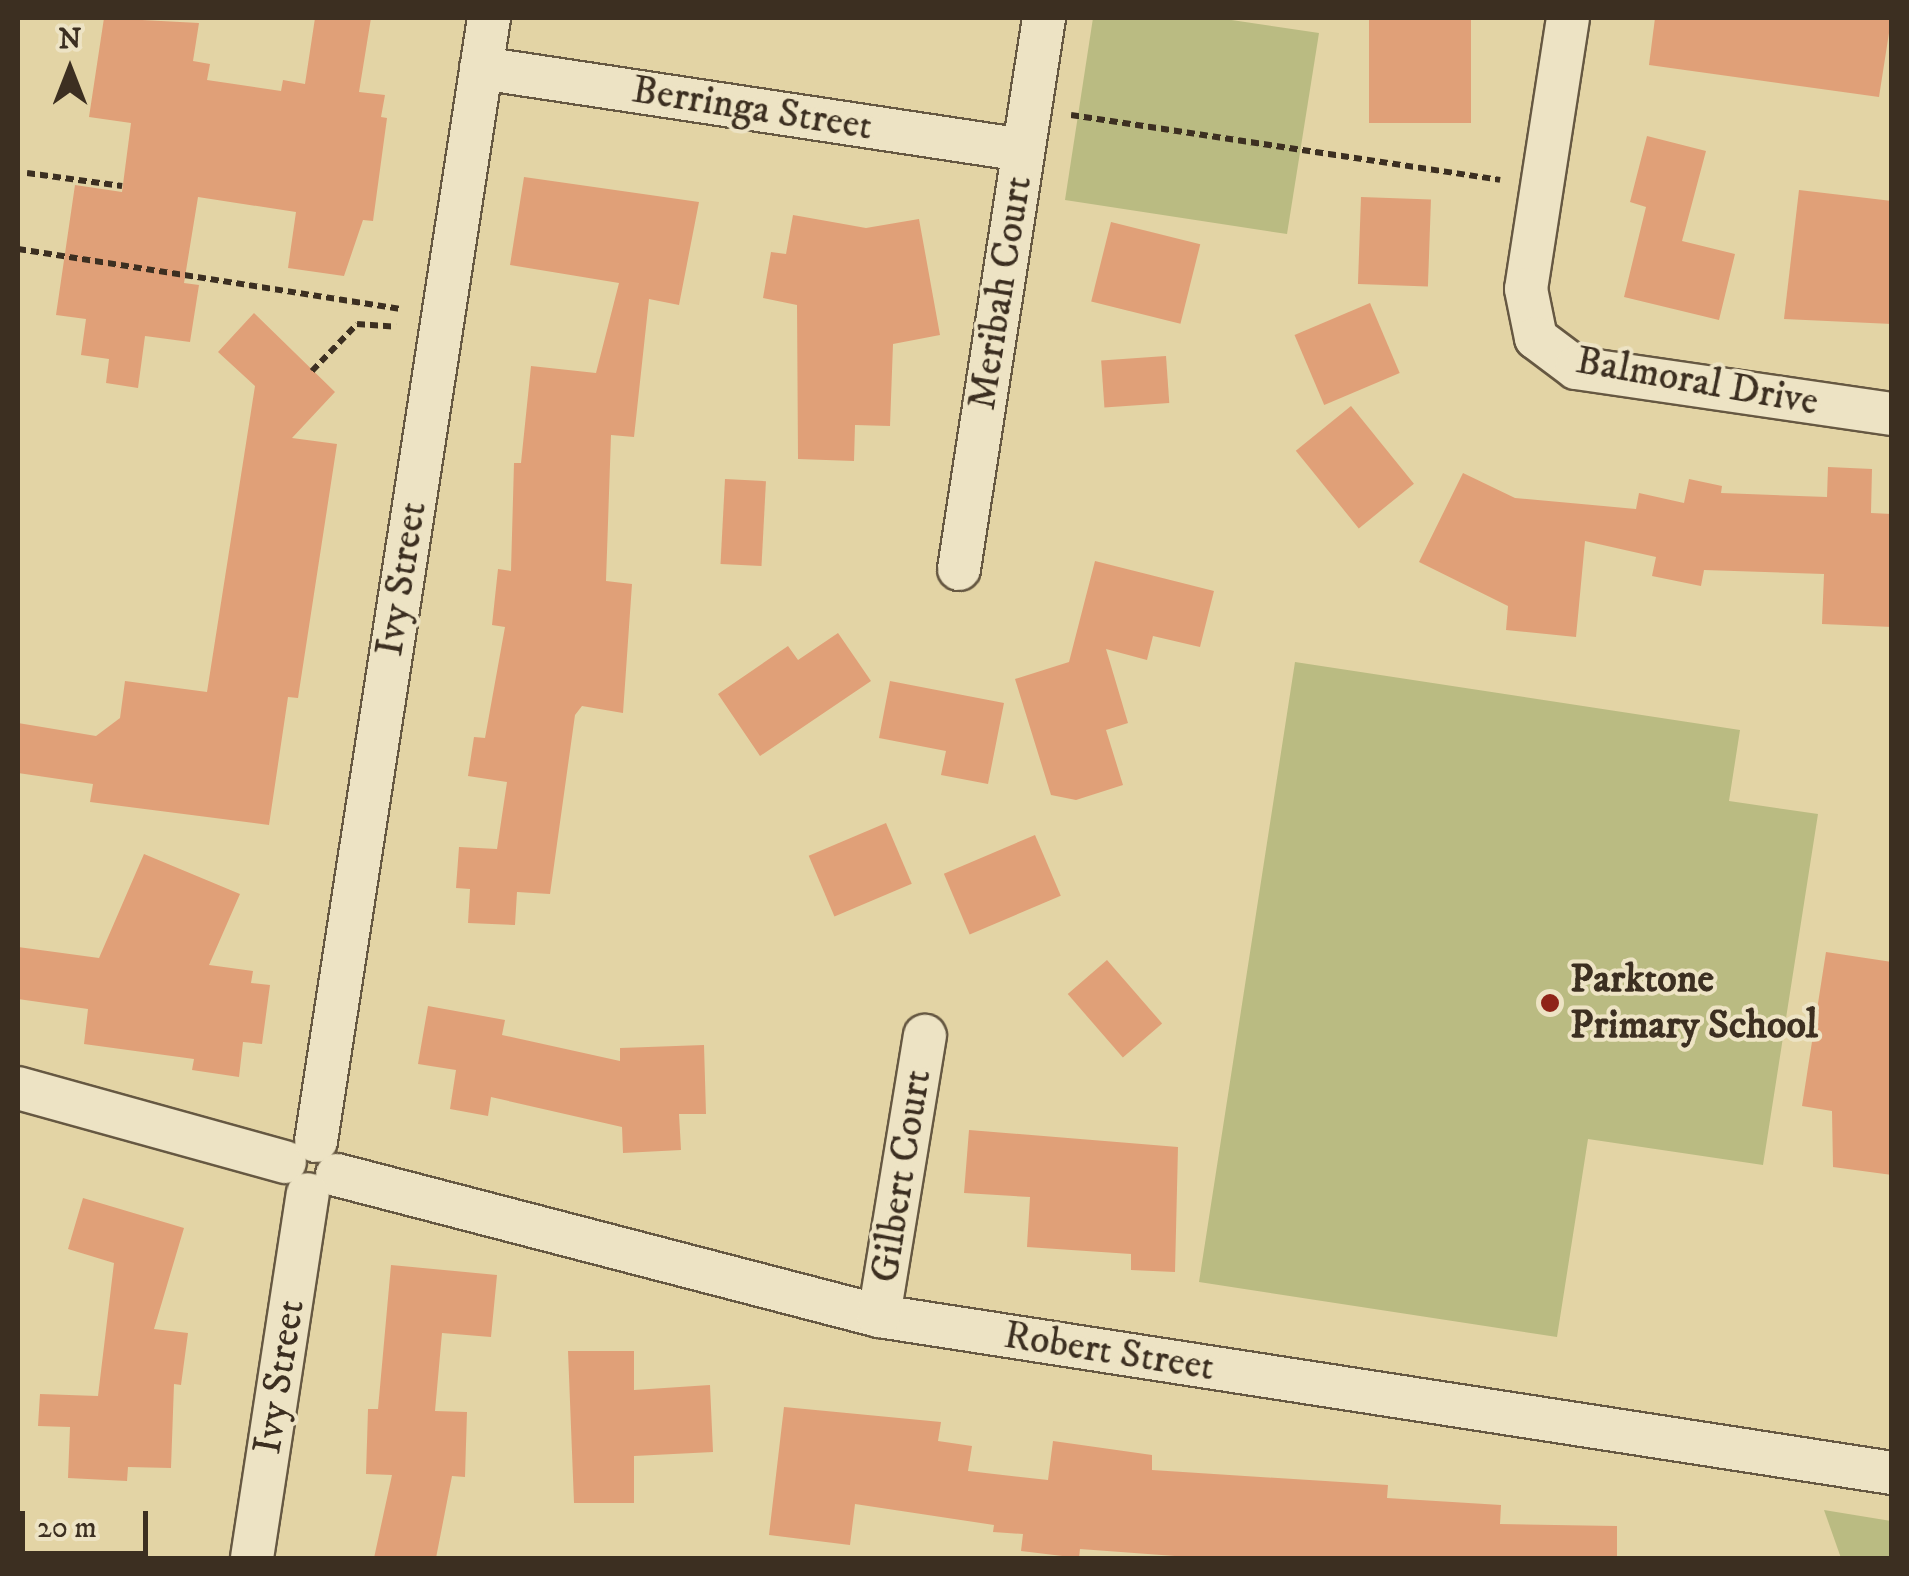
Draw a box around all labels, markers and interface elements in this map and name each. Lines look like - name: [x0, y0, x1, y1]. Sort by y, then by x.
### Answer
- north arrow: [20, 20, 120, 120]
- text: N: [59, 22, 81, 57]
- street label: Berringa Street: [628, 66, 876, 152]
- street label: Meribah Court: [959, 173, 1043, 413]
- street label: Balmoral Drive: [1572, 337, 1822, 427]
- street label: Ivy Street: [366, 498, 438, 660]
- place label: Parktone Primary School: [1570, 956, 1818, 1050]
- marker: Parktone Primary School: [1539, 992, 1561, 1014]
- street label: Gilbert Court: [861, 1066, 943, 1286]
- street label: Ivy Street: [244, 1296, 316, 1458]
- street label: Robert Street: [1001, 1312, 1217, 1392]
- scale bar: [25, 1491, 152, 1553]
- text: 20 m: [37, 1510, 97, 1547]

